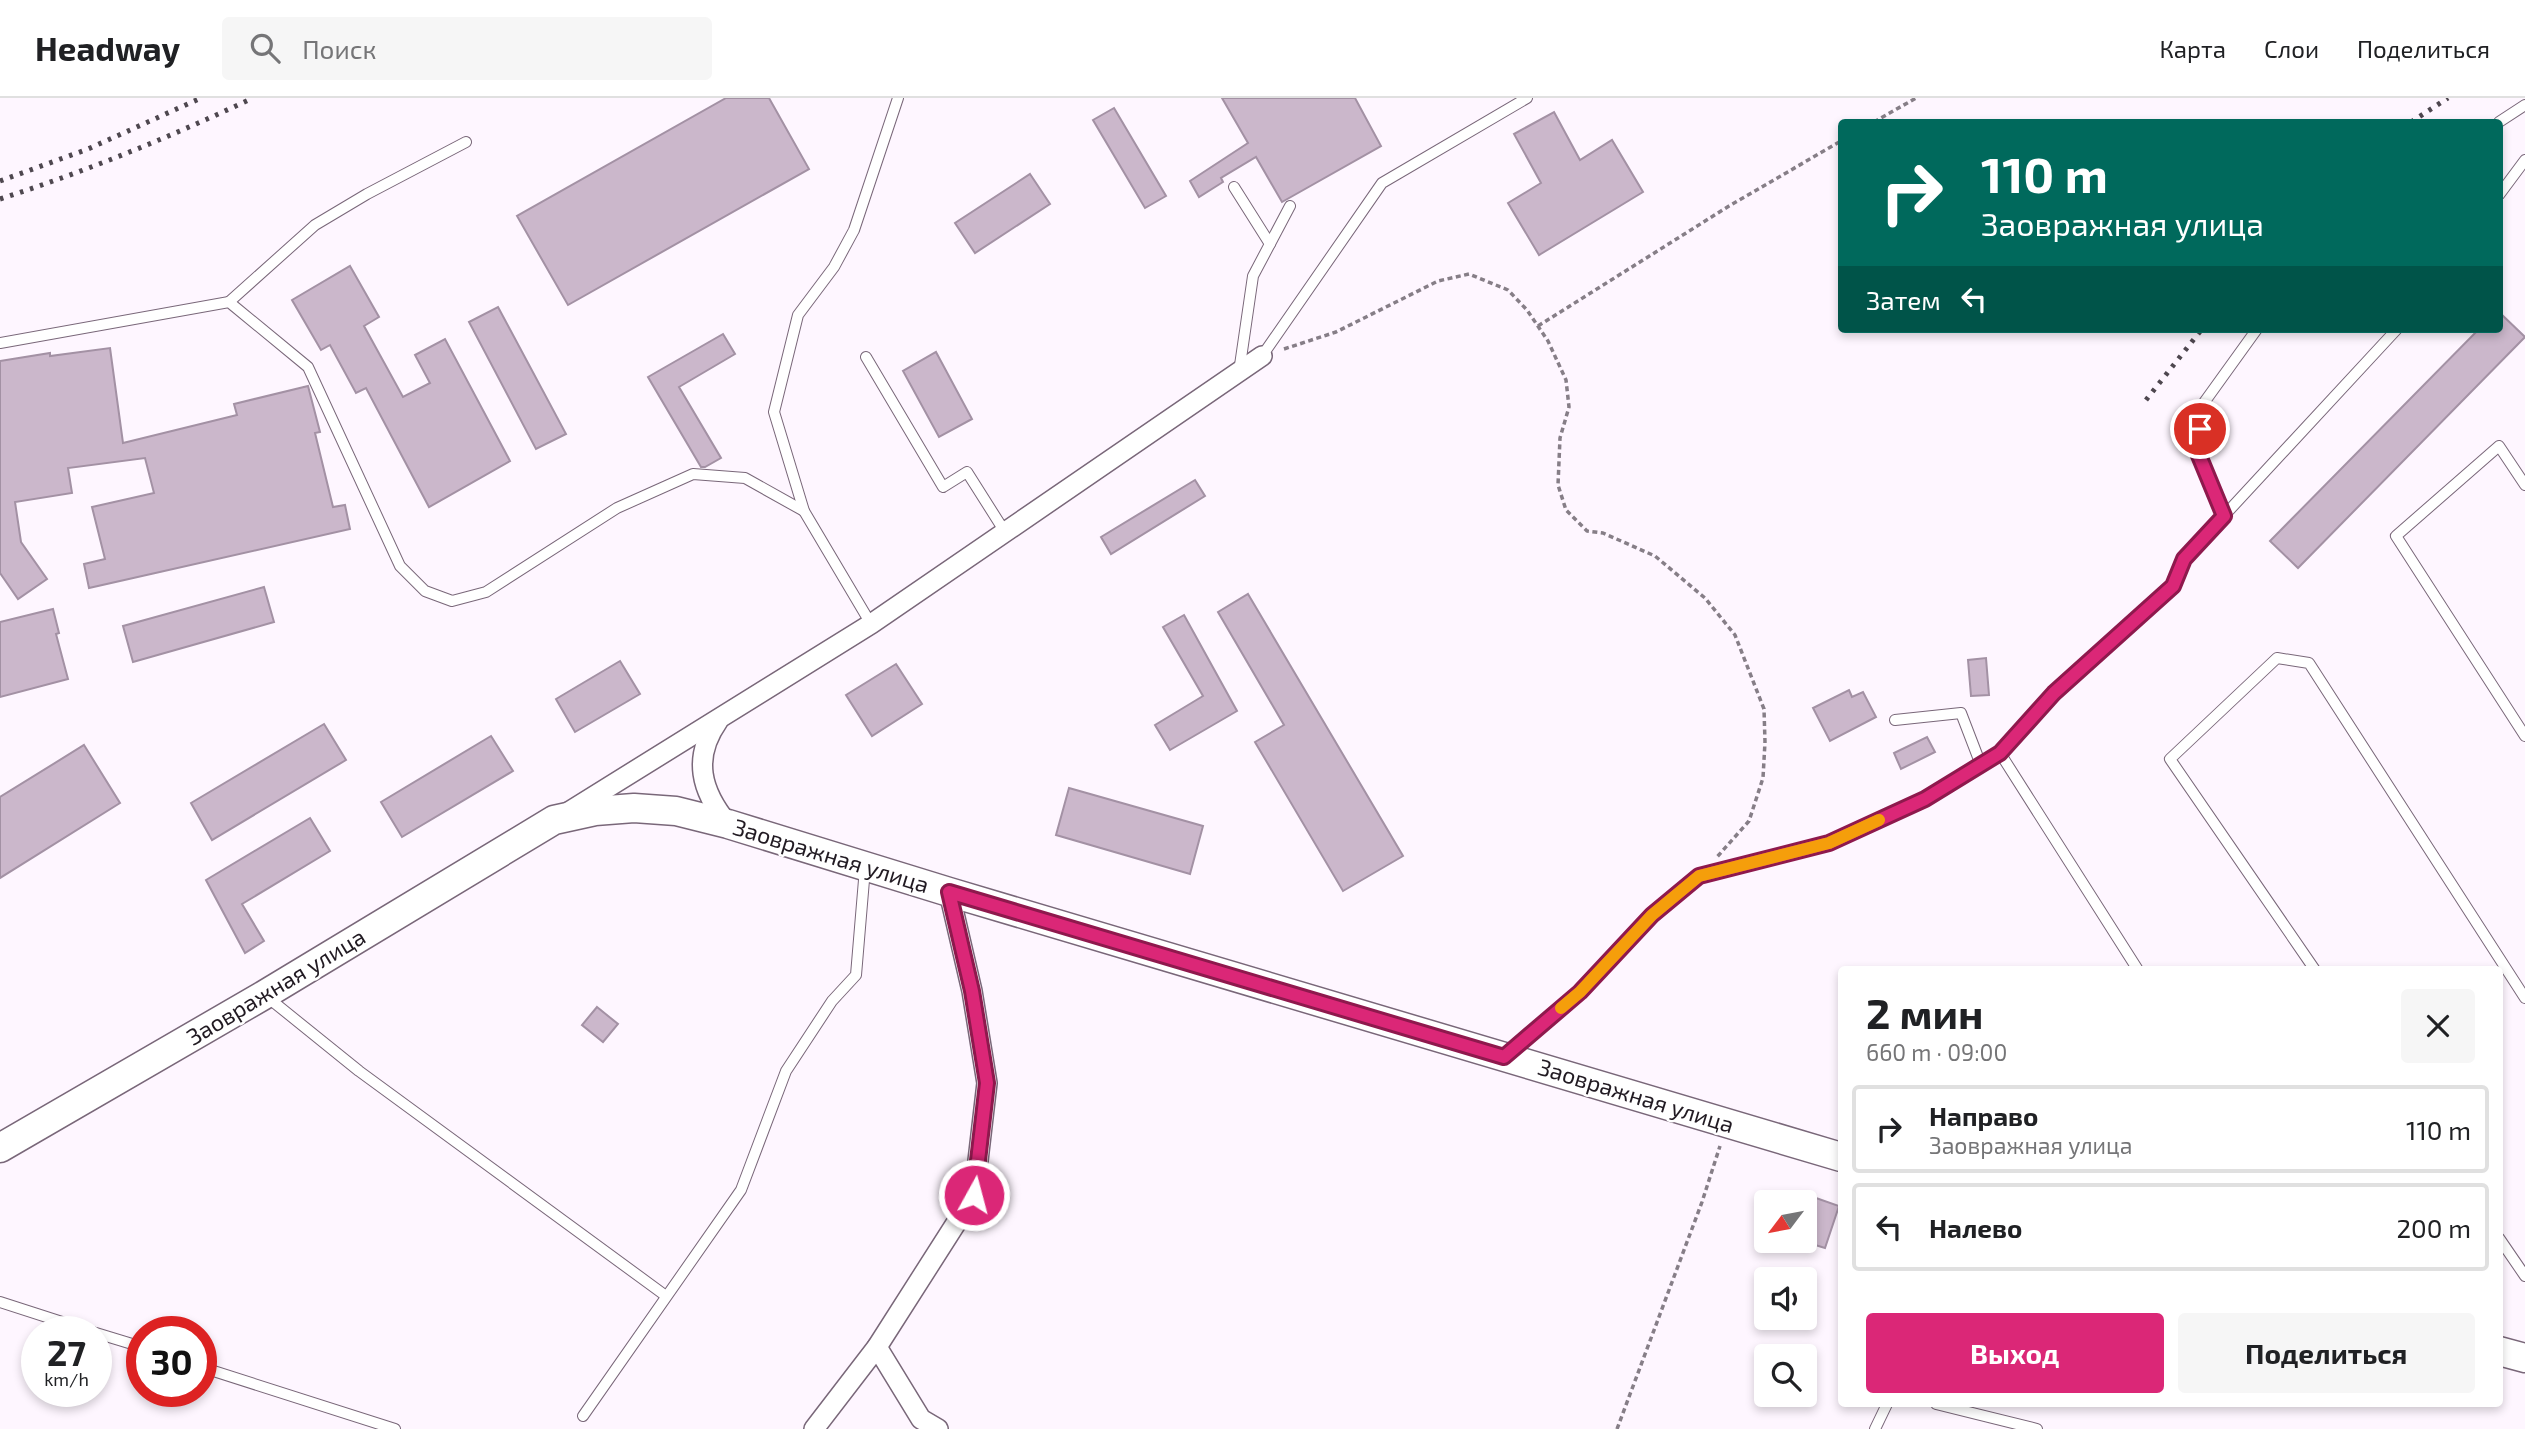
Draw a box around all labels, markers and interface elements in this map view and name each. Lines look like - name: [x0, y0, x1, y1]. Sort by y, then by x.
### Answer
- search box: [222, 17, 712, 80]
- text: Headway: [35, 28, 180, 68]
- icon: search: [246, 29, 284, 67]
- text: Поиск: [302, 33, 376, 64]
- text: Карта: [2159, 34, 2226, 63]
- text: Слои: [2264, 34, 2319, 63]
- text: Поделиться: [2357, 34, 2490, 63]
- text: 110 m: [1981, 144, 2108, 203]
- icon: right: [1866, 147, 1957, 238]
- text: Заовражная улица: [1981, 204, 2264, 242]
- icon: left: [1955, 280, 1993, 318]
- text: Затем: [1866, 284, 1941, 315]
- pin: [2170, 399, 2230, 459]
- icon: arrive: [2181, 410, 2219, 448]
- street label: Заовражная улица: [730, 812, 933, 899]
- street label: Заовражная улица: [181, 922, 370, 1051]
- text: 2 мин: [1866, 987, 1983, 1037]
- button: close: [2401, 989, 2475, 1063]
- text: 660 m · 09:00: [1866, 1038, 2007, 1066]
- street label: Заовражная улица: [1535, 1052, 1738, 1139]
- text: Направо: [1929, 1100, 2038, 1131]
- icon: right: [1870, 1110, 1908, 1148]
- text: 110 m: [2406, 1114, 2471, 1145]
- text: Заовражная улица: [1929, 1131, 2132, 1159]
- position arrow: [937, 1158, 1011, 1232]
- north arrow: [1754, 1190, 1816, 1253]
- map controls: [1754, 1190, 1817, 1407]
- icon: left: [1870, 1208, 1908, 1246]
- text: Налево: [1929, 1212, 2022, 1243]
- text: 200 m: [2396, 1212, 2471, 1243]
- button: sound: [1754, 1267, 1817, 1330]
- button: Выход: [1866, 1313, 2164, 1393]
- button: Поделиться: [2178, 1313, 2475, 1393]
- speed limit sign: 30: [126, 1316, 217, 1407]
- text: 27: [47, 1331, 86, 1373]
- button: search: [1754, 1344, 1817, 1407]
- text: km/h: [44, 1368, 89, 1390]

